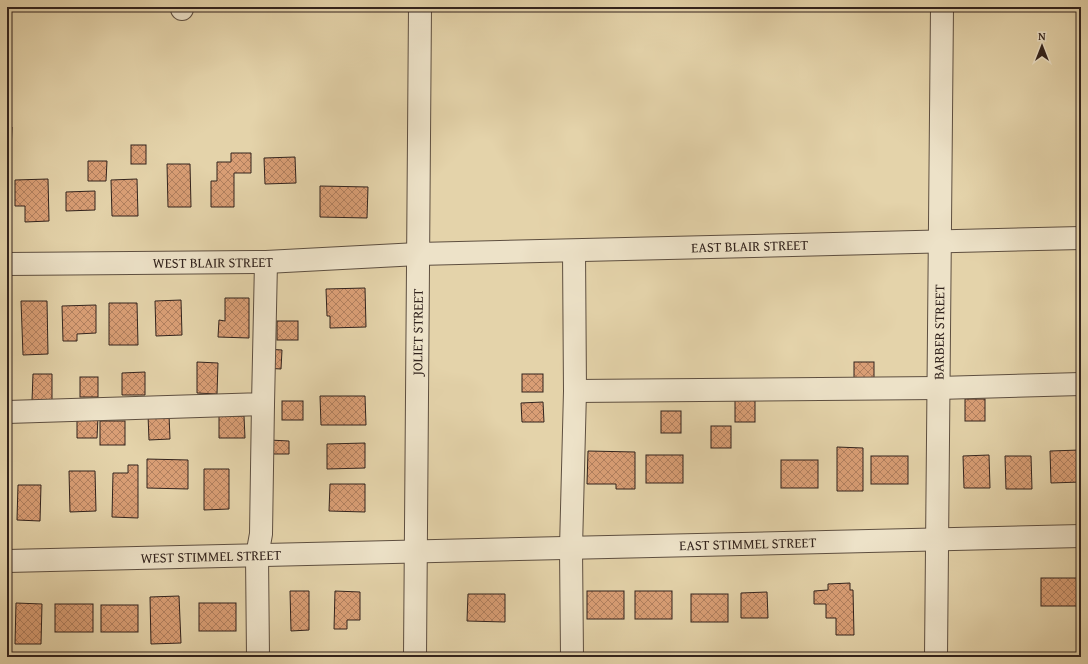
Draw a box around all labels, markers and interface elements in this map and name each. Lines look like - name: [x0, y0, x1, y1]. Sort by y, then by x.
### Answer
- north arrow: [1022, 26, 1062, 66]
- text: N: [1038, 28, 1046, 44]
- street label: EAST BLAIR STREET: [691, 235, 809, 257]
- street label: WEST BLAIR STREET: [153, 252, 274, 273]
- street label: BARBER STREET: [929, 284, 949, 380]
- street label: JOLIET STREET: [407, 288, 428, 378]
- street label: EAST STIMMEL STREET: [679, 532, 817, 555]
- street label: WEST STIMMEL STREET: [140, 545, 282, 568]

